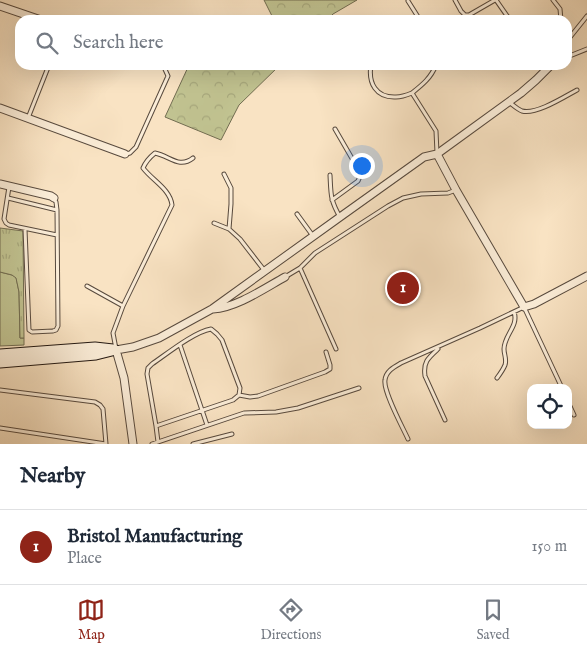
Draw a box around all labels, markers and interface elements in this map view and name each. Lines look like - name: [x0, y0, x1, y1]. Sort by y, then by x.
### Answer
- search box: [15, 15, 572, 70]
- icon: search: [33, 29, 61, 57]
- text: Search here: [73, 31, 164, 55]
- your location: [349, 153, 375, 179]
- pin: 1: [387, 269, 419, 307]
- map controls: [527, 384, 572, 429]
- button: locate: [527, 384, 572, 429]
- text: Nearby: [20, 463, 85, 490]
- text: Bristol Manufacturing: [67, 525, 242, 549]
- text: 1: [33, 537, 39, 557]
- text: 150 m: [532, 537, 567, 557]
- text: Place: [67, 549, 102, 569]
- tab: Map: [77, 596, 105, 644]
- tab: Directions: [260, 596, 321, 644]
- tab: Saved: [476, 596, 509, 644]

